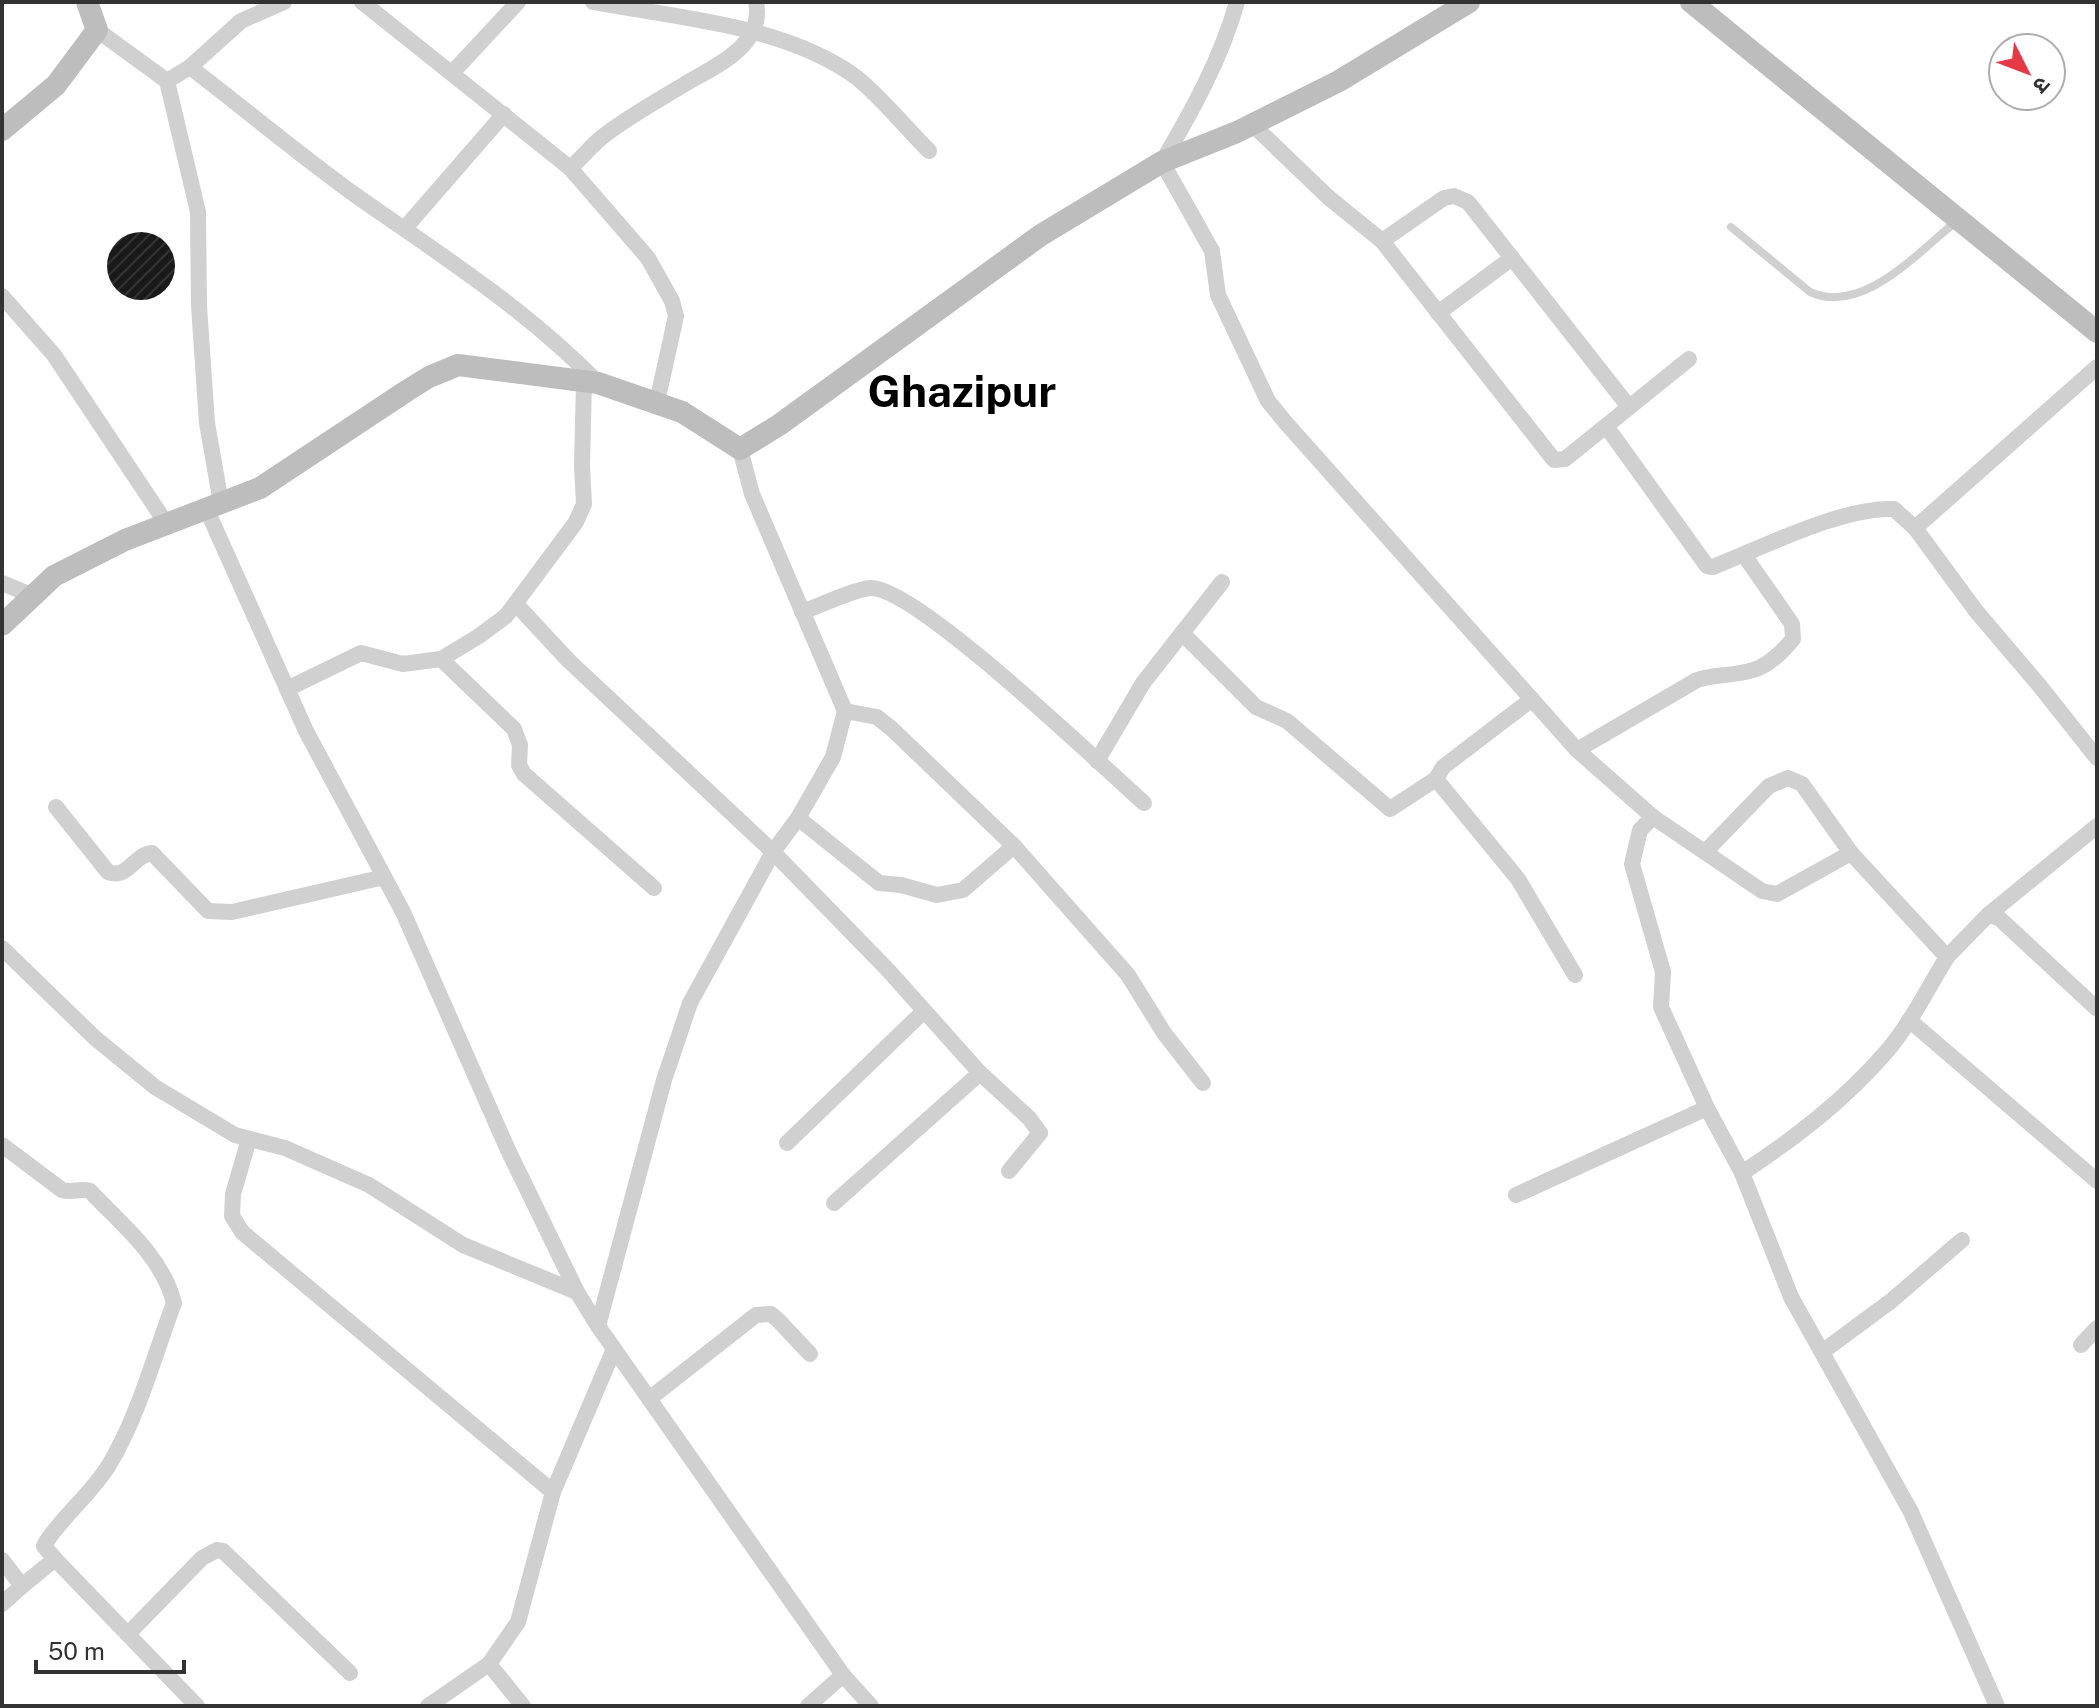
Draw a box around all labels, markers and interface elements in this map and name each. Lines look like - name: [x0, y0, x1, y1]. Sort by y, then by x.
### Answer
- north arrow: [1987, 32, 2067, 112]
- text: उ: [2027, 72, 2056, 100]
- district label: Ghazipur: [868, 365, 1056, 417]
- scale bar: [36, 1624, 184, 1674]
- text: 50 m: [48, 1637, 105, 1665]

